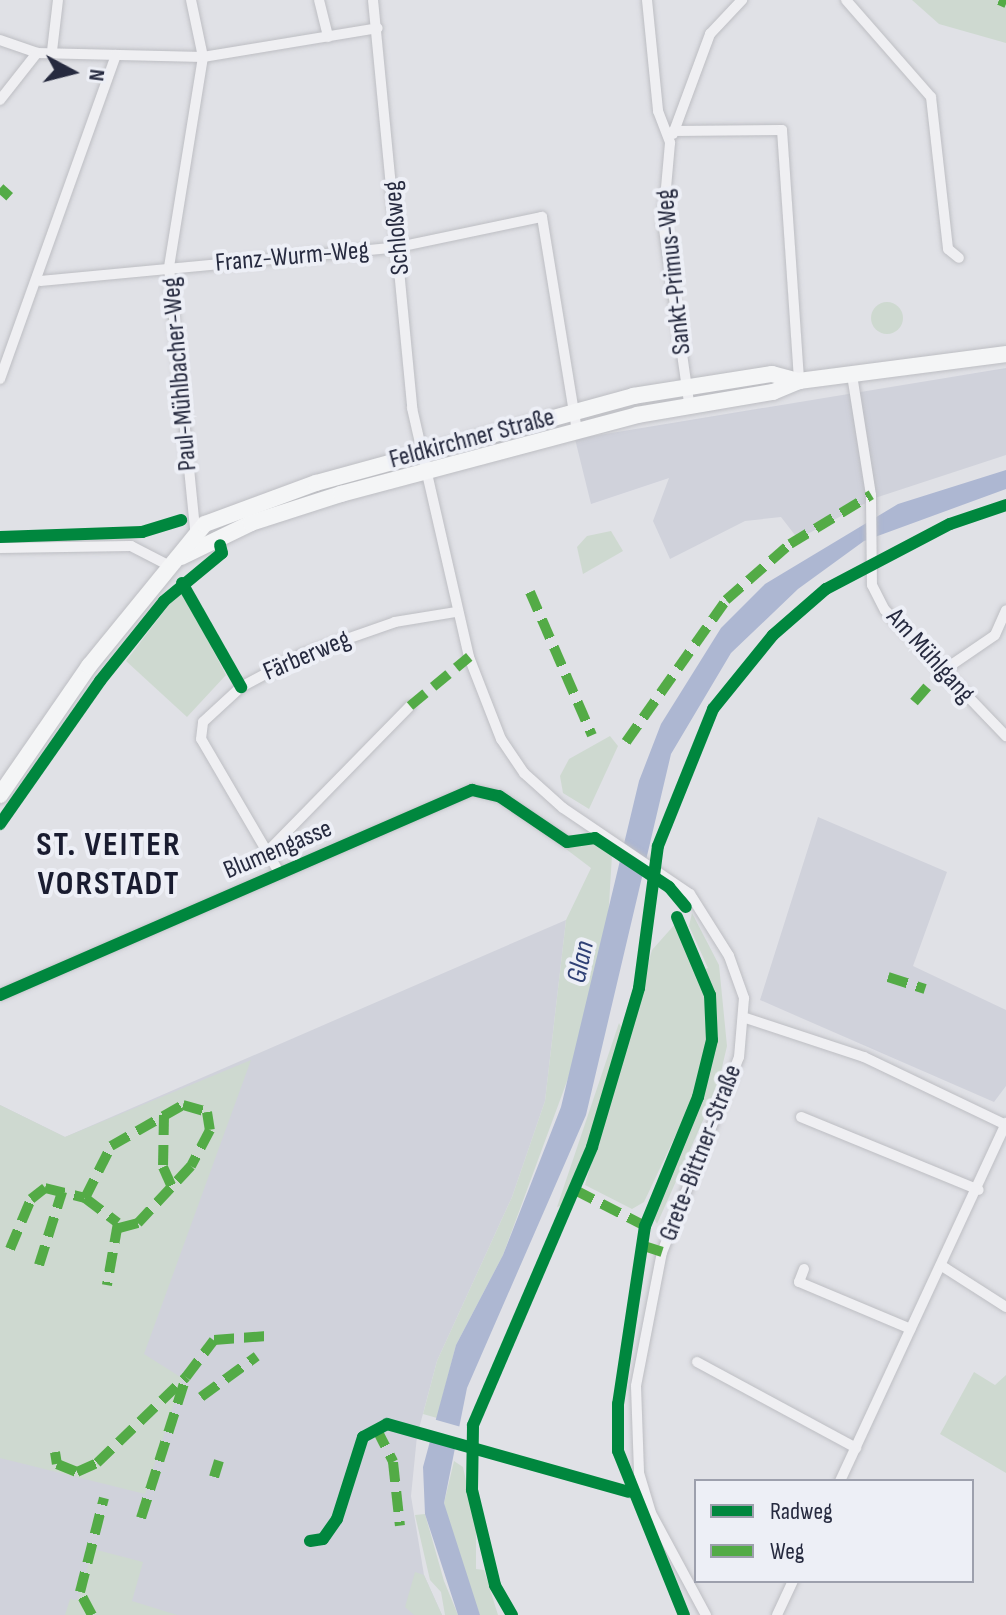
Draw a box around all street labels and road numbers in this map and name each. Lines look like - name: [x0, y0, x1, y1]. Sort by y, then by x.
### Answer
- street label: Schloßweg: [377, 180, 417, 276]
- street label: Sankt-Primus-Weg: [650, 188, 698, 356]
- street label: Franz-Wurm-Weg: [214, 235, 370, 279]
- street label: Paul-Mühlbacher-Weg: [156, 276, 204, 472]
- street label: Feldkirchner Straße: [386, 402, 558, 476]
- street label: Am Mühlgang: [880, 602, 980, 710]
- street label: Färberweg: [259, 624, 355, 688]
- street label: Blumengasse: [219, 813, 337, 887]
- street label: Grete-Bittner-Straße: [653, 1060, 749, 1246]

